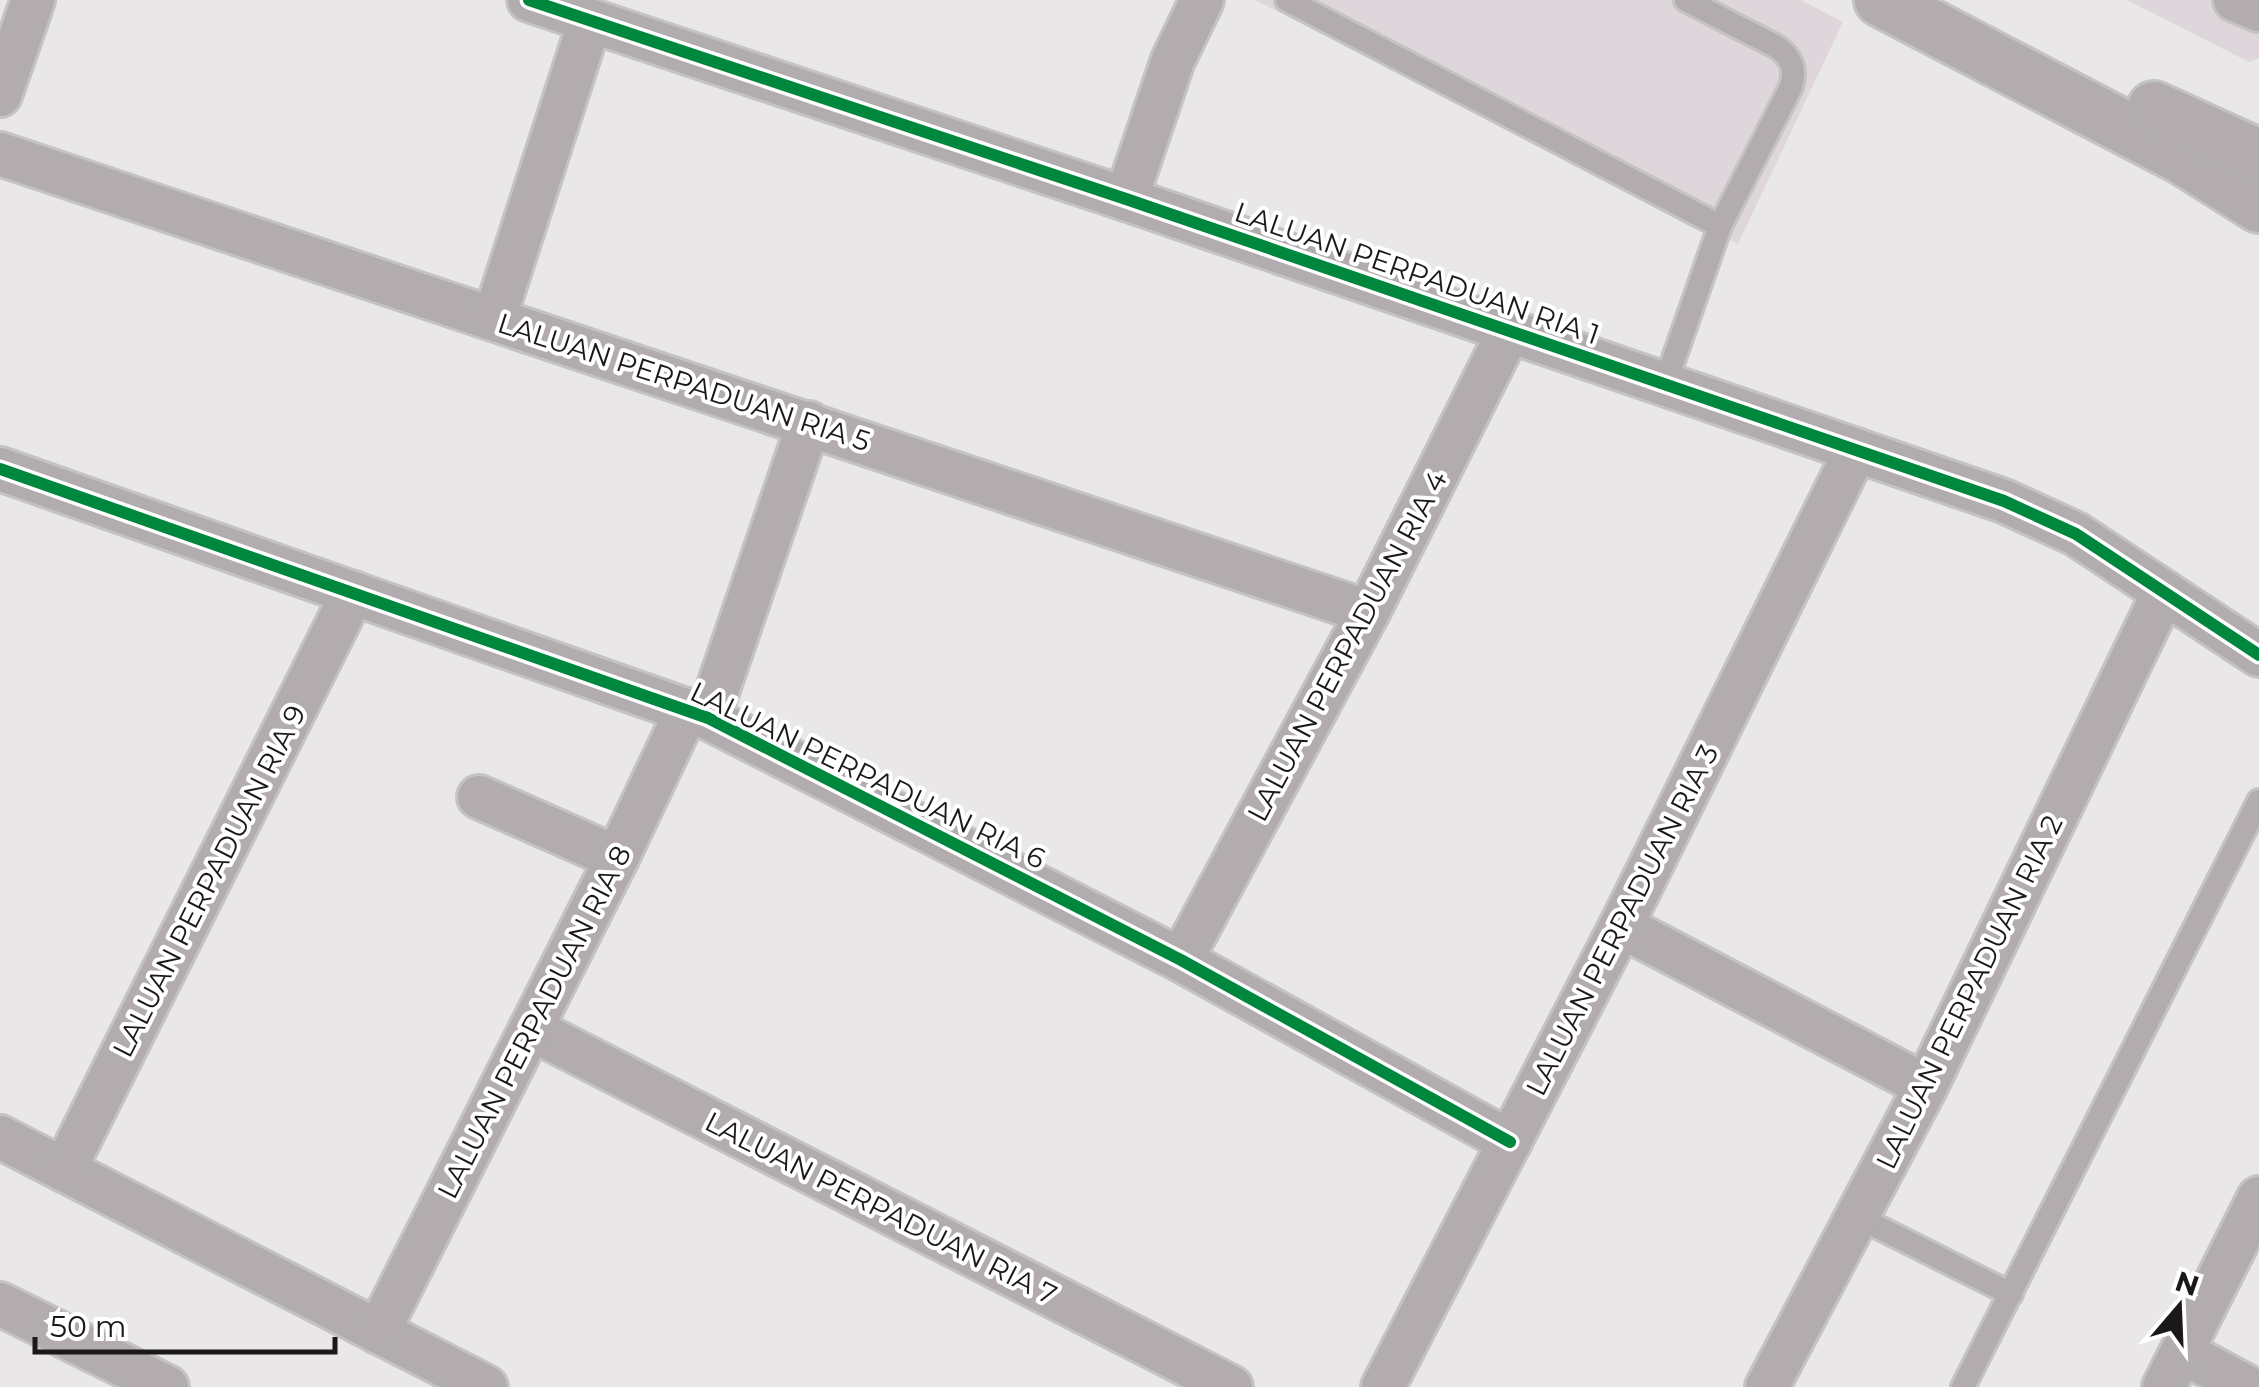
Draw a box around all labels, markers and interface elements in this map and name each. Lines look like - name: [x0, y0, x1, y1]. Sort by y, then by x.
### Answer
- street label: LALUAN PERPADUAN RIA 1: [1230, 194, 1604, 352]
- street label: LALUAN PERPADUAN RIA 5: [494, 306, 874, 458]
- street label: LALUAN PERPADUAN RIA 4: [1240, 465, 1454, 827]
- street label: LALUAN PERPADUAN RIA 6: [685, 674, 1051, 876]
- street label: LALUAN PERPADUAN RIA 9: [105, 699, 313, 1063]
- street label: LALUAN PERPADUAN RIA 3: [1518, 739, 1726, 1101]
- street label: LALUAN PERPADUAN RIA 2: [1868, 810, 2070, 1174]
- street label: LALUAN PERPADUAN RIA 8: [430, 840, 638, 1204]
- street label: LALUAN PERPADUAN RIA 7: [700, 1104, 1062, 1312]
- north arrow: [2129, 1257, 2229, 1357]
- text: N: [2171, 1264, 2203, 1303]
- scale bar: [35, 1292, 335, 1354]
- text: 50 m: [50, 1308, 127, 1345]

